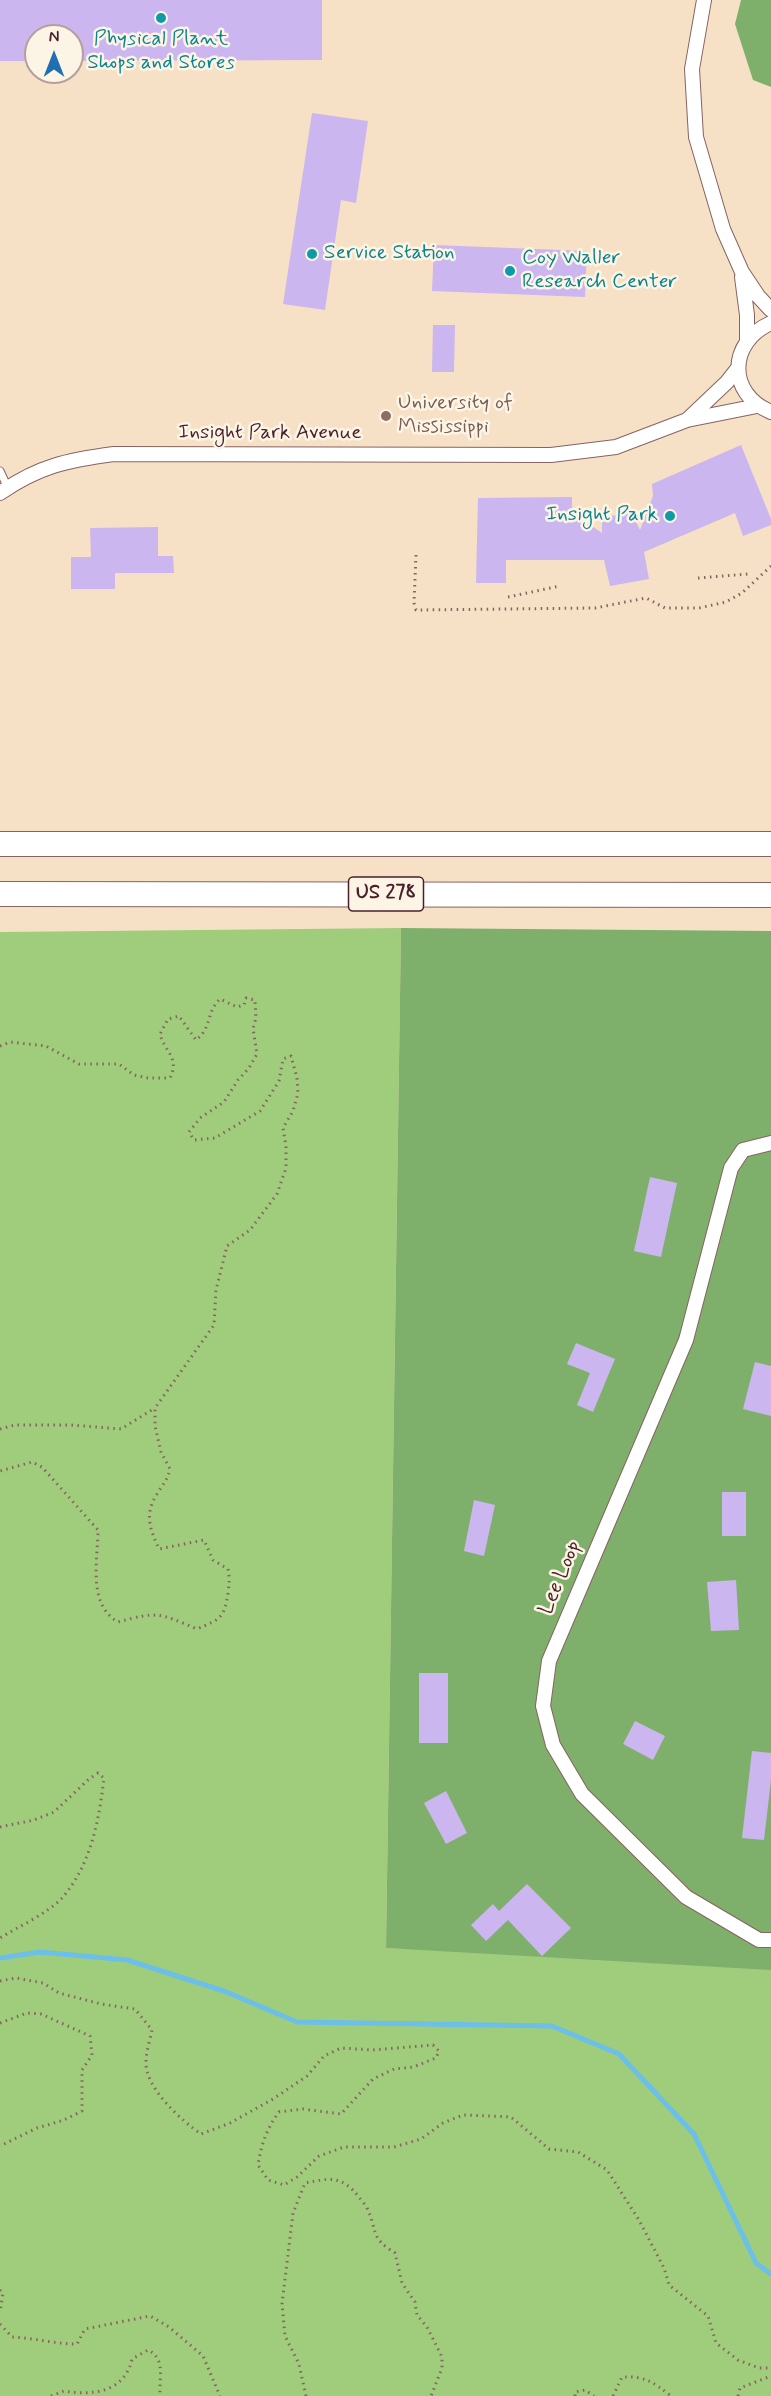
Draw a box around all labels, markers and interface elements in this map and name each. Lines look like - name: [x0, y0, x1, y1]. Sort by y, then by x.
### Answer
- marker: Physical Plant Shops and Stores: [154, 11, 168, 25]
- north arrow: [24, 24, 84, 84]
- text: N: [49, 27, 59, 48]
- place label: Physical Plant Shops and Stores: [87, 27, 235, 77]
- place label: Service Station: [324, 241, 455, 267]
- place label: Coy Waller Research Center: [522, 246, 677, 296]
- marker: Service Station: [305, 247, 319, 261]
- marker: Coy Waller Research Center: [503, 264, 517, 278]
- place label: University of Mississippi: [398, 391, 513, 441]
- marker: University of Mississippi: [379, 409, 393, 423]
- street label: Insight Park Avenue: [178, 421, 362, 447]
- place label: Insight Park: [546, 503, 658, 529]
- marker: Insight Park: [663, 509, 677, 523]
- road number: US 278: [348, 877, 424, 911]
- street label: Lee Loop: [534, 1537, 588, 1619]

